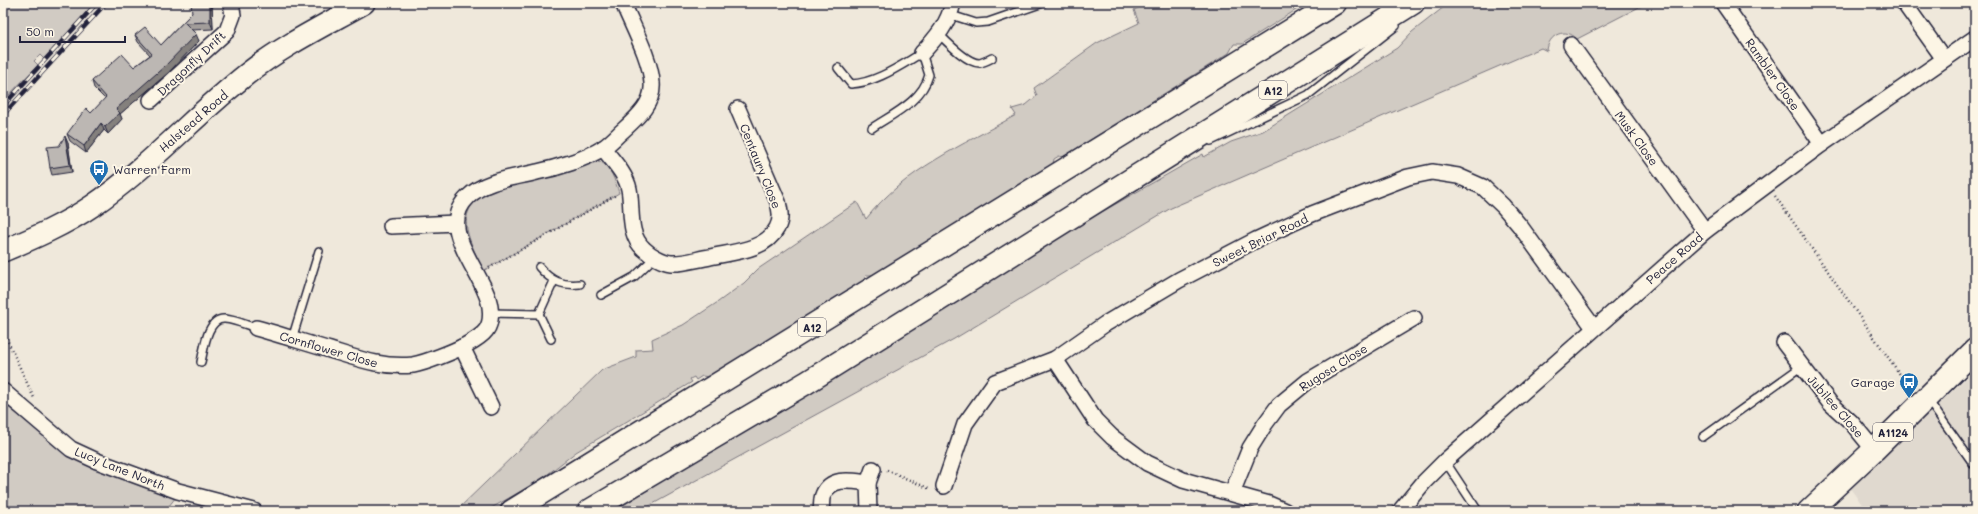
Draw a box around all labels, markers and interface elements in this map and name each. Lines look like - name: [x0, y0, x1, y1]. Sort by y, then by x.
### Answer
- scale bar: [20, 18, 125, 44]
- text: 50 m: [26, 23, 54, 39]
- street label: Dragonfly Drift: [153, 27, 229, 99]
- street label: Rambler Close: [1742, 35, 1804, 113]
- road number: A12: [1259, 81, 1287, 99]
- street label: Halstead Road: [155, 86, 231, 155]
- street label: Musk Close: [1612, 107, 1662, 169]
- street label: Centaury Close: [737, 121, 785, 211]
- bus stop icon: Warren Farm: [88, 158, 110, 186]
- place label: Warren Farm: [113, 161, 191, 177]
- street label: Sweet Briar Road: [1210, 210, 1311, 270]
- street label: Peace Road: [1642, 229, 1706, 287]
- road number: A12: [798, 318, 826, 336]
- street label: Cornflower Close: [278, 327, 380, 371]
- street label: Rugosa Close: [1296, 340, 1370, 394]
- street label: Jubilee Close: [1804, 371, 1868, 441]
- bus stop icon: Garage: [1898, 371, 1920, 399]
- place label: Garage: [1851, 374, 1895, 390]
- road number: A1124: [1873, 423, 1913, 441]
- street label: Lucy Lane North: [73, 443, 168, 493]

